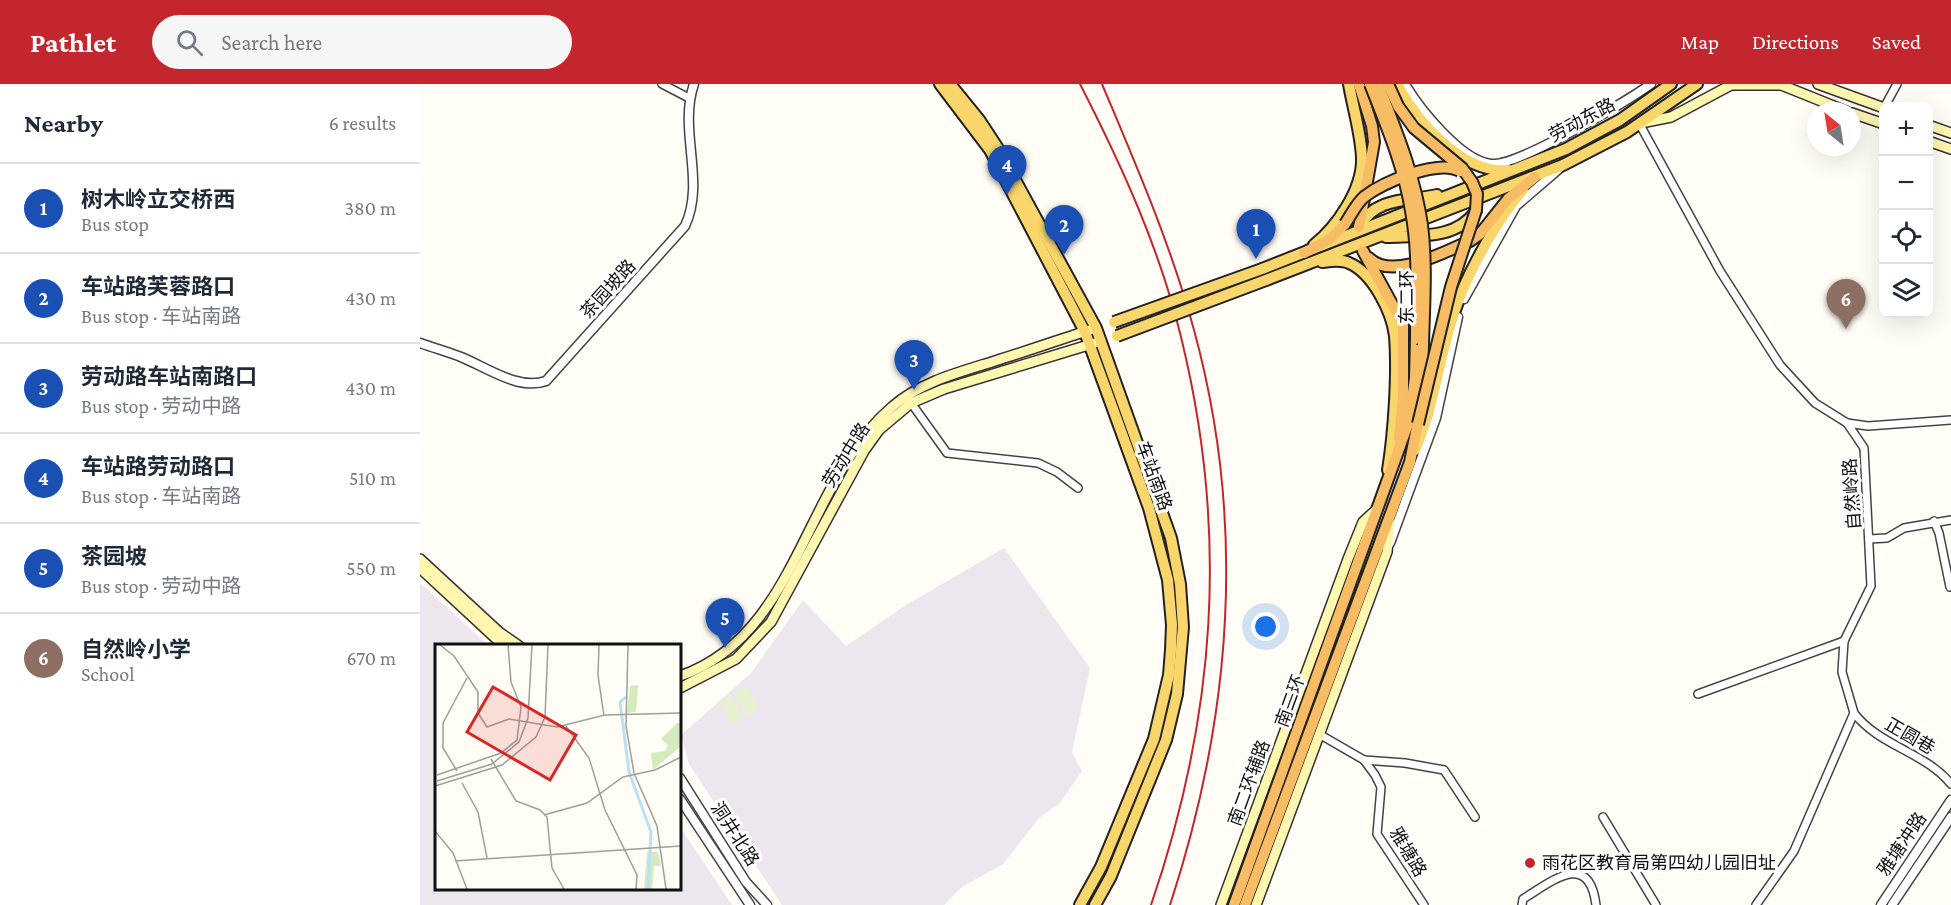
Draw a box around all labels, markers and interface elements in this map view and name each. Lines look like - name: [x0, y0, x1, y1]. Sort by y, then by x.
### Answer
- search box: [152, 15, 572, 69]
- icon: search: [173, 26, 206, 59]
- text: Pathlet: [30, 27, 116, 58]
- text: Search here: [221, 30, 322, 55]
- text: Map: [1681, 30, 1719, 54]
- text: Directions: [1752, 30, 1839, 54]
- text: Saved: [1872, 30, 1921, 54]
- street label: 劳动东路: [1546, 94, 1618, 146]
- north arrow: [1807, 102, 1861, 156]
- map controls: [1879, 102, 1933, 318]
- button: +: [1879, 102, 1933, 156]
- text: Nearby: [24, 109, 103, 138]
- text: 6 results: [329, 112, 396, 134]
- pin: 4: [988, 146, 1026, 195]
- button: −: [1879, 156, 1933, 210]
- text: 树木岭立交桥西: [81, 187, 235, 212]
- text: 1: [40, 197, 47, 219]
- text: 380 m: [345, 197, 396, 219]
- pin: 2: [1044, 206, 1084, 255]
- pin: 1: [1236, 210, 1276, 259]
- button: locate: [1879, 210, 1933, 264]
- text: Bus stop: [81, 213, 149, 235]
- street label: 茶园坡路: [576, 256, 640, 322]
- button: layers: [1879, 264, 1933, 318]
- street label: 东二环: [1397, 270, 1417, 324]
- text: 车站路芙蓉路口: [81, 274, 235, 299]
- pin: 6: [1826, 280, 1866, 329]
- text: 2: [38, 287, 49, 309]
- text: 430 m: [345, 287, 396, 309]
- text: Bus stop · 车站南路: [81, 305, 241, 327]
- pin: 3: [894, 340, 934, 390]
- text: 劳动路车站南路口: [81, 364, 257, 389]
- text: 3: [39, 377, 48, 399]
- text: 430 m: [345, 377, 396, 399]
- text: Bus stop · 劳动中路: [81, 395, 241, 417]
- street label: 劳动中路: [818, 419, 874, 491]
- street label: 车站南路: [1132, 439, 1176, 513]
- text: 车站路劳动路口: [81, 454, 235, 479]
- street label: 自然岭路: [1840, 457, 1864, 531]
- text: 4: [38, 467, 49, 489]
- text: 510 m: [349, 467, 396, 489]
- text: Bus stop · 车站南路: [81, 485, 241, 507]
- text: 茶园坡: [81, 544, 147, 569]
- text: 5: [39, 557, 48, 579]
- text: 550 m: [346, 557, 396, 579]
- text: Bus stop · 劳动中路: [81, 575, 241, 597]
- pin: 5: [706, 598, 744, 648]
- your location: [1251, 612, 1280, 641]
- text: 自然岭小学: [81, 637, 191, 662]
- inset map: [435, 644, 681, 890]
- text: 6: [38, 647, 49, 669]
- text: 670 m: [347, 647, 396, 669]
- text: School: [81, 663, 134, 685]
- street label: 南二环: [1271, 672, 1309, 730]
- street label: 正圆巷: [1882, 714, 1938, 758]
- street label: 南二环辅路: [1224, 737, 1274, 829]
- street label: 洞井北路: [707, 798, 763, 870]
- street label: 雅塘冲路: [1874, 809, 1930, 879]
- street label: 雅塘路: [1386, 824, 1430, 880]
- place label: 雨花区教育局第四幼儿园旧址: [1542, 853, 1776, 873]
- marker: 雨花区教育局第四幼儿园旧址: [1523, 856, 1537, 870]

